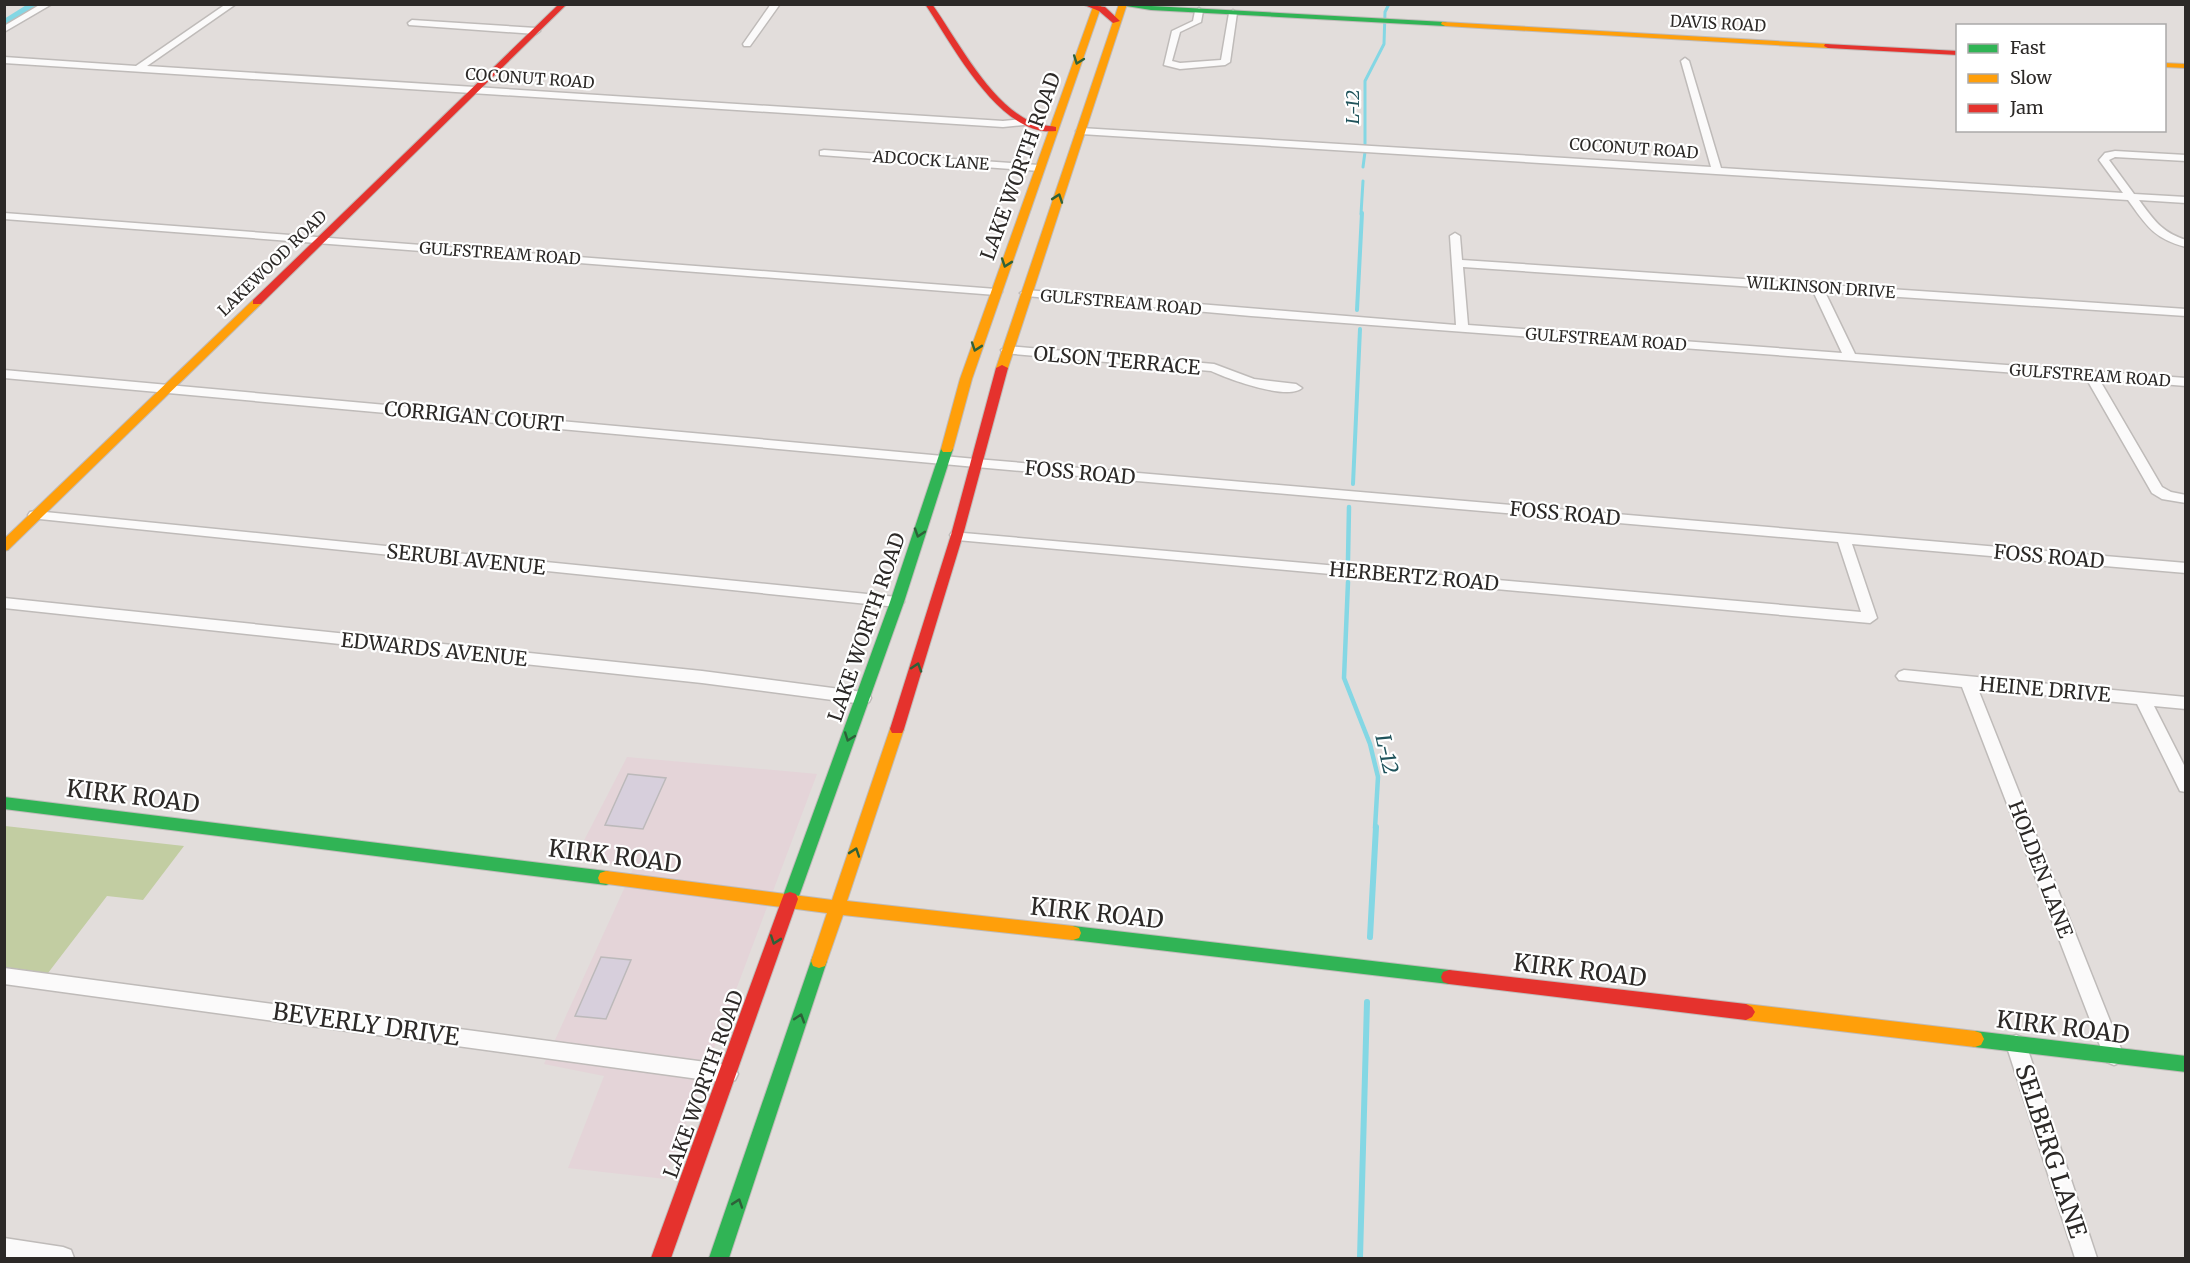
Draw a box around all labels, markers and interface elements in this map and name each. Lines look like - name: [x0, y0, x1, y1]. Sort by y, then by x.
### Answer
- street label: DAVIS ROAD: [1669, 10, 1767, 36]
- legend: [1956, 24, 2166, 132]
- text: Fast: [2010, 36, 2046, 59]
- one-way arrow: [1073, 54, 1086, 65]
- street label: COCONUT ROAD: [465, 64, 595, 92]
- text: Slow: [2010, 66, 2053, 89]
- street label: LAKE WORTH ROAD: [974, 69, 1066, 263]
- water label: L-12: [1341, 90, 1364, 124]
- text: Jam: [2009, 96, 2044, 119]
- street label: COCONUT ROAD: [1569, 134, 1699, 162]
- street label: ADCOCK LANE: [871, 146, 991, 174]
- one-way arrow: [1051, 193, 1064, 204]
- street label: LAKEWOOD ROAD: [213, 206, 331, 320]
- street label: GULFSTREAM ROAD: [419, 237, 581, 269]
- one-way arrow: [1000, 257, 1013, 268]
- street label: WILKINSON DRIVE: [1745, 272, 1897, 302]
- street label: GULFSTREAM ROAD: [1040, 285, 1202, 319]
- street label: GULFSTREAM ROAD: [1525, 323, 1687, 355]
- street label: OLSON TERRACE: [1033, 340, 1202, 380]
- one-way arrow: [971, 341, 984, 352]
- street label: GULFSTREAM ROAD: [2009, 359, 2171, 391]
- street label: CORRIGAN COURT: [383, 396, 565, 436]
- street label: FOSS ROAD: [1023, 455, 1137, 489]
- street label: FOSS ROAD: [1508, 496, 1622, 530]
- one-way arrow: [914, 527, 927, 538]
- street label: LAKE WORTH ROAD: [822, 529, 910, 725]
- street label: SERUBI AVENUE: [385, 538, 547, 580]
- street label: FOSS ROAD: [1992, 539, 2106, 573]
- street label: HERBERTZ ROAD: [1328, 556, 1500, 596]
- street label: EDWARDS AVENUE: [340, 627, 529, 671]
- one-way arrow: [910, 662, 922, 673]
- street label: HEINE DRIVE: [1978, 671, 2112, 707]
- one-way arrow: [844, 731, 856, 742]
- water label: L-12: [1369, 731, 1405, 777]
- street label: KIRK ROAD: [65, 772, 201, 820]
- street label: HOLDEN LANE: [2003, 797, 2079, 941]
- street label: KIRK ROAD: [547, 832, 683, 880]
- one-way arrow: [847, 847, 860, 857]
- street label: KIRK ROAD: [1029, 891, 1165, 935]
- one-way arrow: [769, 934, 782, 945]
- street label: KIRK ROAD: [1512, 946, 1648, 994]
- street label: LAKE WORTH ROAD: [657, 987, 749, 1181]
- street label: BEVERLY DRIVE: [271, 996, 462, 1053]
- street label: KIRK ROAD: [1995, 1003, 2131, 1051]
- one-way arrow: [793, 1013, 806, 1024]
- street label: SELBERG LANE: [2008, 1060, 2094, 1242]
- one-way arrow: [731, 1198, 744, 1209]

